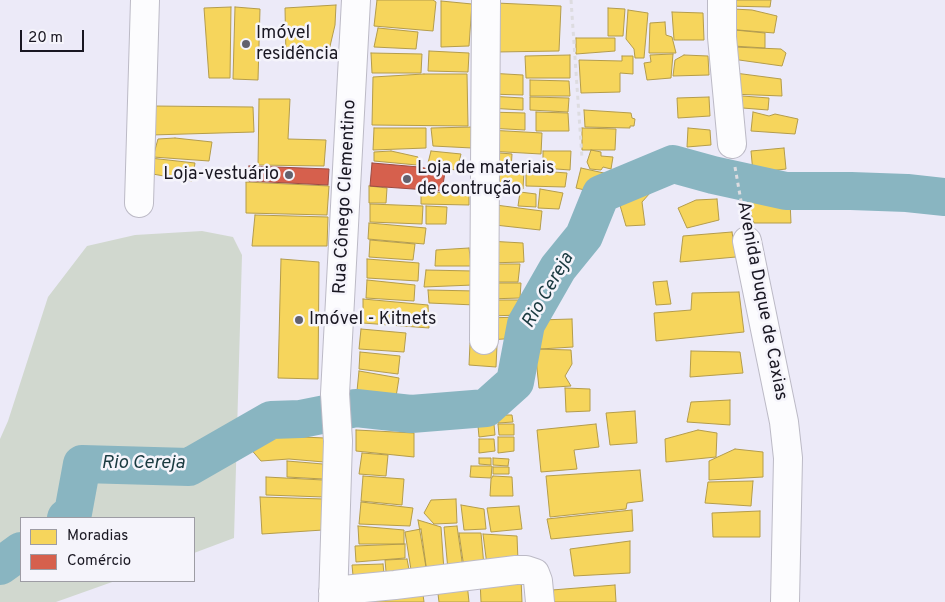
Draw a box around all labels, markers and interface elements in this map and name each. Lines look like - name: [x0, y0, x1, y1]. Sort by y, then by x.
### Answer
- scale bar: [22, 20, 86, 52]
- place label: Imóvel residência: [256, 23, 338, 66]
- text: 20 m: [28, 29, 63, 48]
- marker: Imóvel residência: [240, 38, 252, 50]
- street label: Rua Cônego Clementino: [330, 99, 362, 295]
- place label: Loja de materiais de contrução: [417, 158, 554, 200]
- place label: Loja-vestuário: [163, 164, 279, 186]
- marker: Loja-vestuário: [283, 169, 295, 181]
- marker: Loja de materiais de contrução: [401, 173, 413, 185]
- street label: Avenida Duque de Caxias: [731, 200, 791, 402]
- water label: Rio Cereja: [518, 249, 580, 333]
- place label: Imóvel - Kitnets: [309, 309, 436, 331]
- marker: Imóvel - Kitnets: [293, 314, 305, 326]
- water label: Rio Cereja: [101, 453, 185, 475]
- legend: [20, 517, 195, 582]
- text: Moradias: [67, 527, 128, 546]
- text: Comércio: [67, 552, 131, 571]

